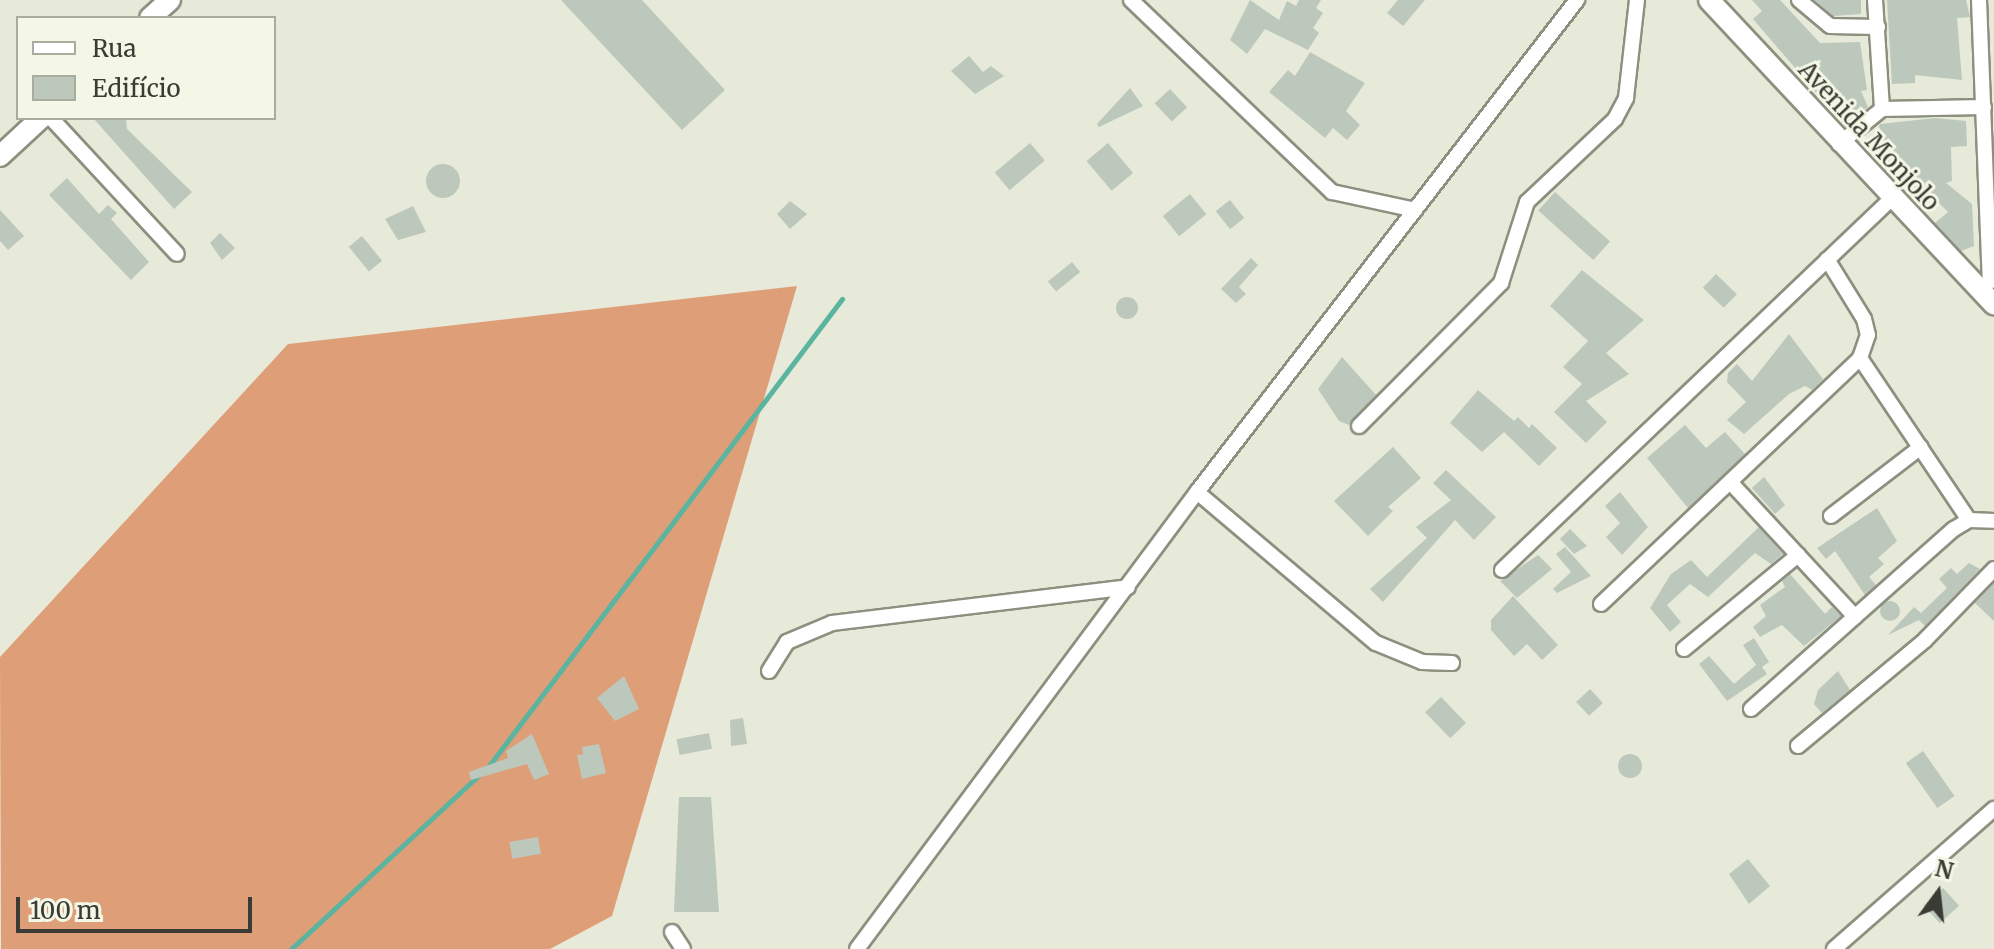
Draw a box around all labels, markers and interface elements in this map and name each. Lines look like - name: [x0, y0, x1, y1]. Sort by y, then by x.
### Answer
- legend: [16, 16, 276, 120]
- text: Rua: [92, 33, 136, 64]
- street label: Avenida Monjolo: [1792, 55, 1946, 217]
- text: Edifício: [92, 73, 180, 104]
- north arrow: [1898, 853, 1978, 933]
- text: N: [1932, 854, 1956, 886]
- scale bar: [20, 881, 256, 931]
- text: 100 m: [30, 895, 100, 926]

